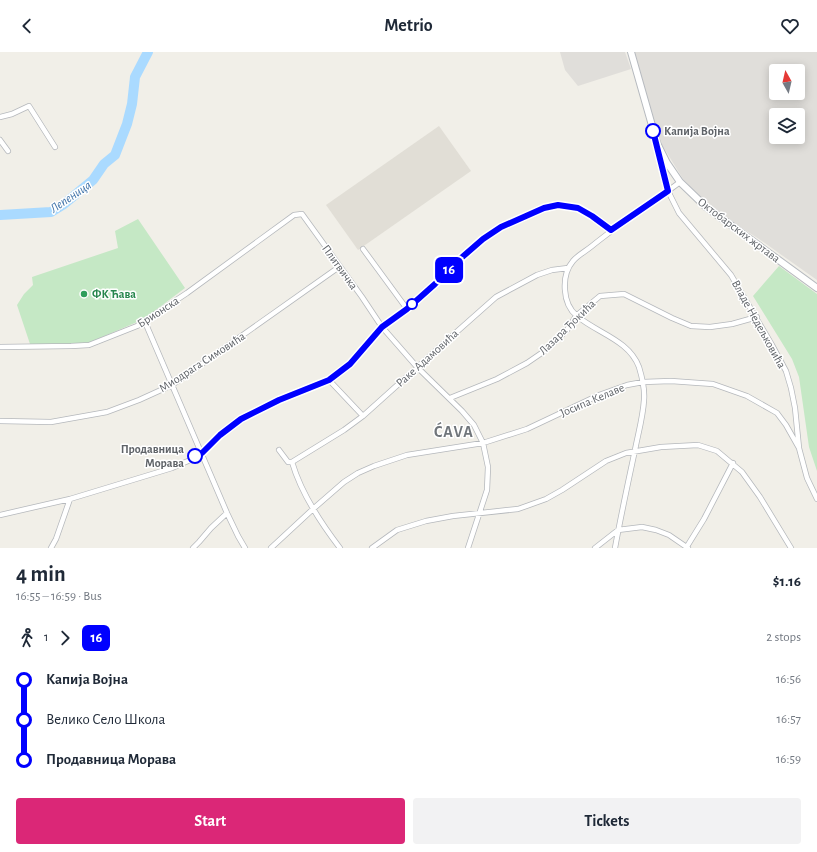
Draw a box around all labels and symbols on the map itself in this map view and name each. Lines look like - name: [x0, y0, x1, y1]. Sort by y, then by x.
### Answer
- north arrow: [769, 64, 805, 100]
- marker: Капија Војна: [645, 123, 661, 139]
- place label: Капија Војна: [664, 125, 730, 138]
- water label: Лепеница: [47, 179, 94, 216]
- street label: Октобарских жртава: [696, 195, 783, 265]
- street label: Плитвичка: [320, 242, 360, 292]
- line badge: 16: [431, 257, 467, 283]
- street label: Владе Недељковића: [730, 278, 788, 371]
- place label: ФК Ћава: [92, 288, 136, 300]
- marker: ФК Ћава: [79, 289, 89, 299]
- street label: Брионска: [135, 294, 181, 330]
- street label: Лазара Ђокића: [536, 297, 599, 357]
- unlabelled marker: [406, 298, 418, 310]
- street label: Раке Адамовића: [393, 327, 461, 389]
- street label: Миодрага Симовића: [157, 329, 248, 394]
- street label: Јосипа Келаве: [558, 381, 626, 419]
- district label: ĆAVA: [434, 422, 474, 440]
- place label: Продавница Морава: [121, 443, 184, 469]
- marker: Продавница Морава: [187, 448, 203, 464]

